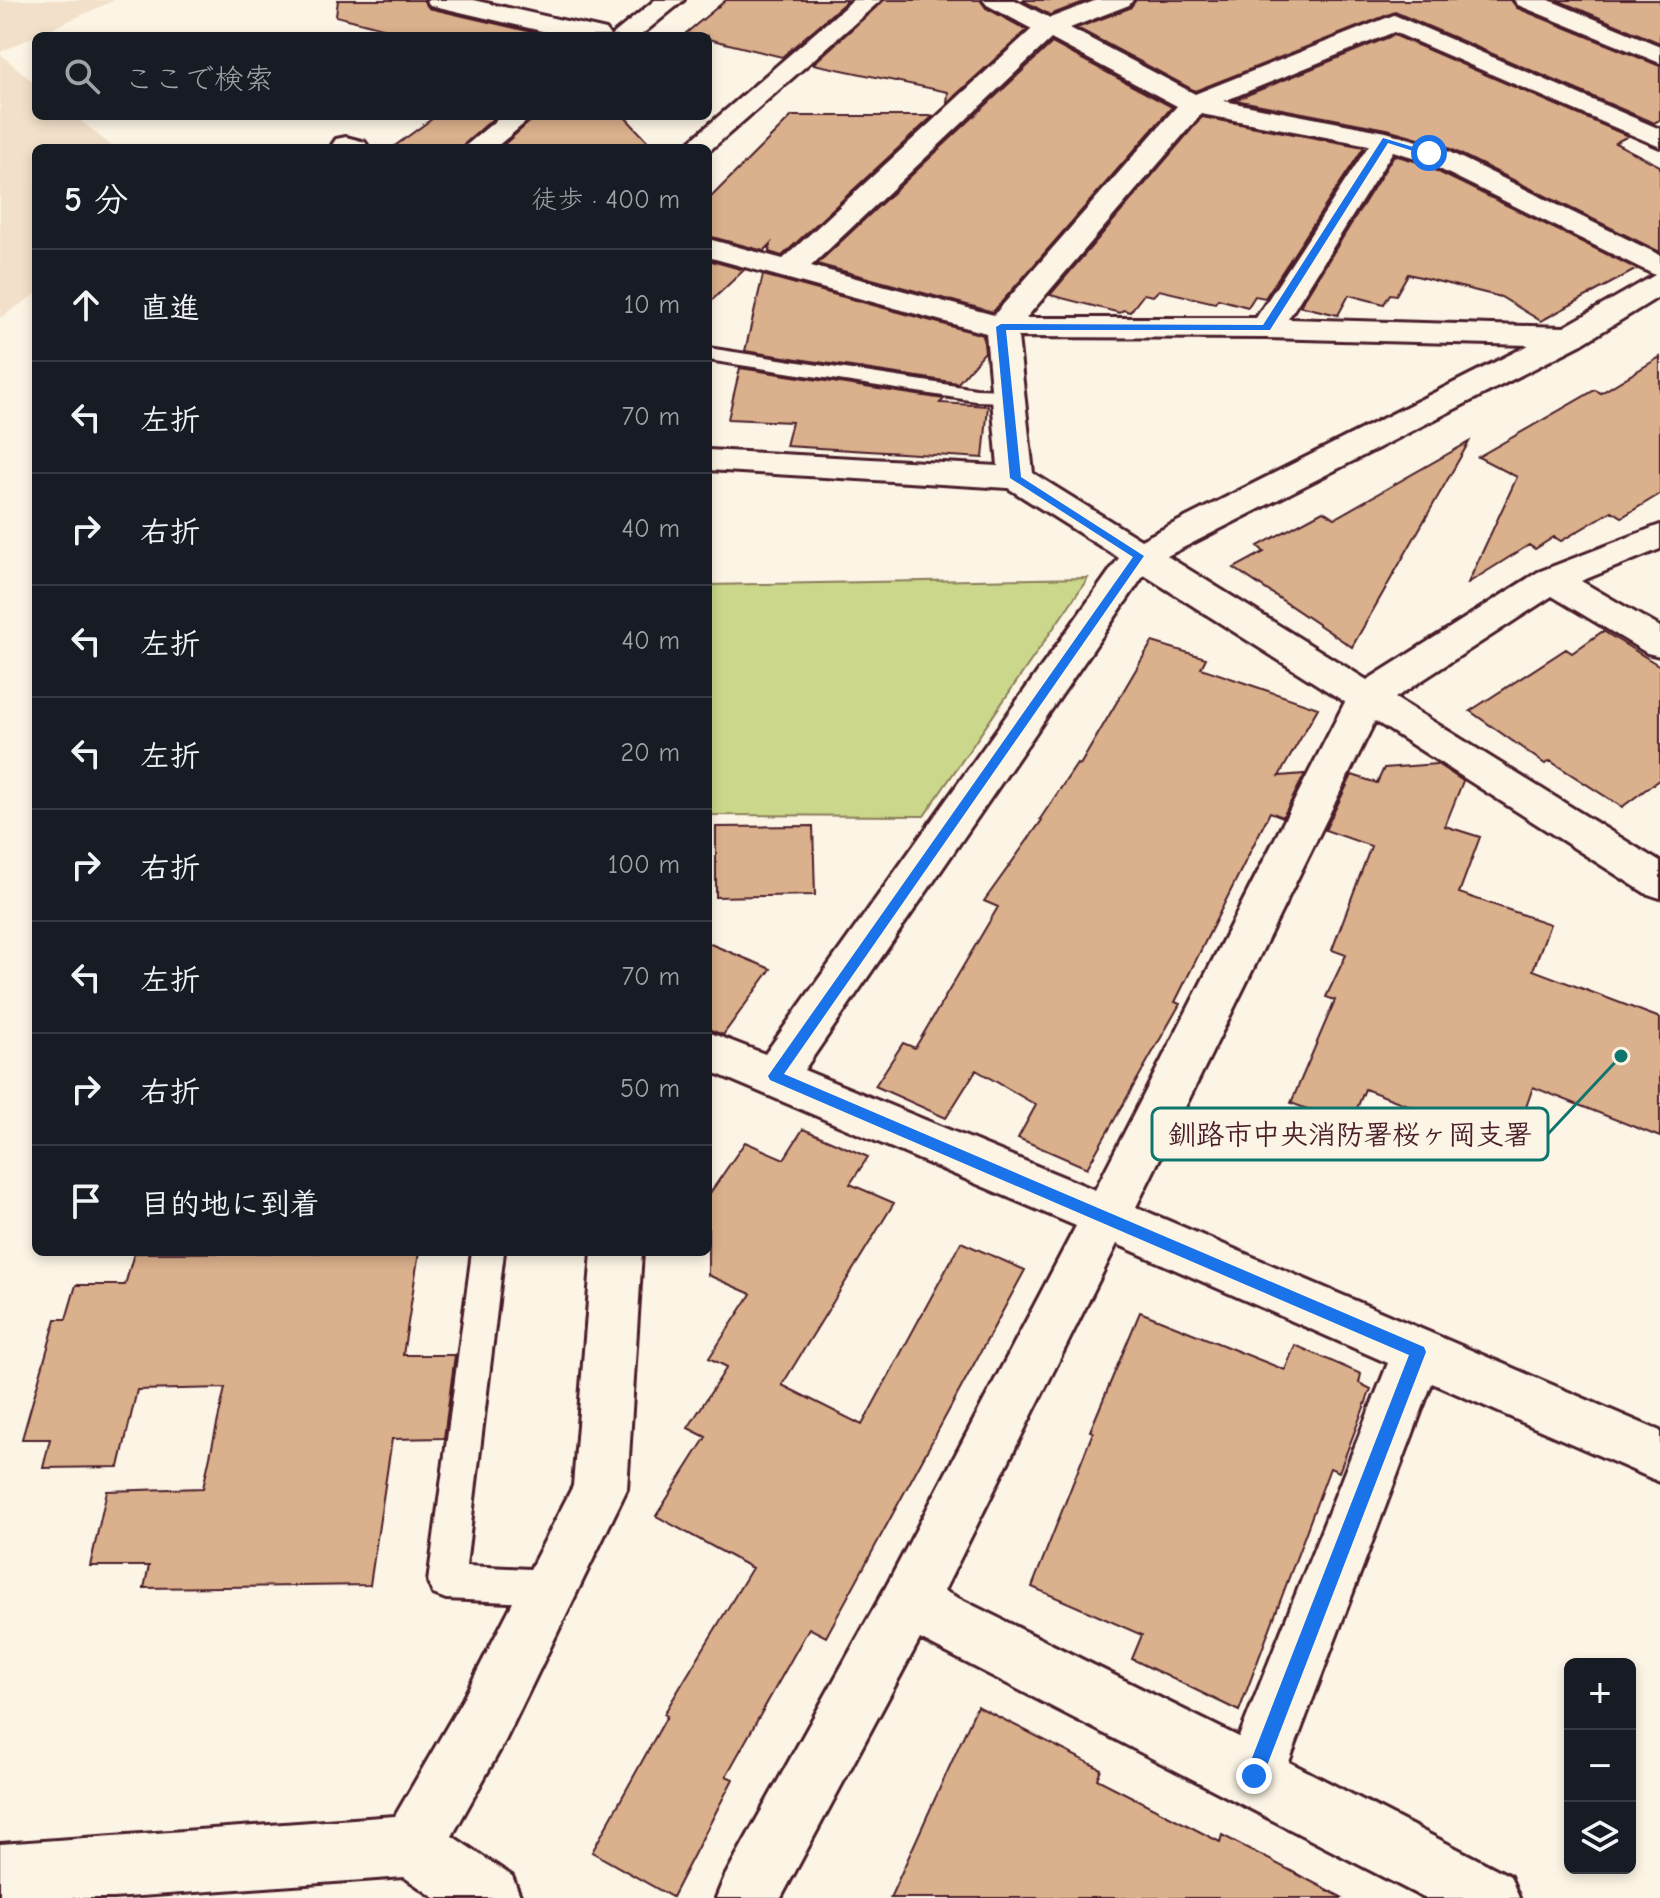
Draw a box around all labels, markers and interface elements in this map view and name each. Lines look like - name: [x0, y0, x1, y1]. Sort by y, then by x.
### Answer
- search box: [32, 32, 712, 120]
- icon: search: [60, 54, 104, 98]
- text: ここで検索: [124, 62, 274, 97]
- route start: [1411, 135, 1447, 171]
- text: 5 分: [64, 180, 128, 220]
- text: 徒歩 · 400 m: [532, 185, 680, 215]
- icon: ahead: [64, 283, 108, 327]
- text: 10 m: [624, 290, 680, 320]
- text: 直進: [140, 291, 200, 326]
- icon: left: [64, 395, 108, 439]
- text: 70 m: [622, 402, 680, 432]
- text: 左折: [140, 403, 200, 438]
- icon: right: [64, 507, 108, 551]
- text: 40 m: [621, 514, 680, 544]
- text: 右折: [140, 515, 200, 550]
- icon: left: [64, 619, 108, 663]
- text: 40 m: [621, 626, 680, 656]
- text: 左折: [140, 627, 200, 662]
- icon: left: [64, 731, 108, 775]
- text: 20 m: [620, 738, 680, 768]
- text: 左折: [140, 739, 200, 774]
- icon: right: [64, 843, 108, 887]
- text: 100 m: [608, 850, 680, 880]
- text: 右折: [140, 851, 200, 886]
- icon: left: [64, 955, 108, 999]
- text: 70 m: [622, 962, 680, 992]
- text: 左折: [140, 963, 200, 998]
- icon: right: [64, 1067, 108, 1111]
- text: 50 m: [620, 1074, 680, 1104]
- text: 右折: [140, 1075, 200, 1110]
- callout: 釧路市中央消防署桜ヶ岡支署: [1152, 1108, 1548, 1160]
- text: 釧路市中央消防署桜ヶ岡支署: [1168, 1119, 1532, 1151]
- icon: arrive: [64, 1179, 108, 1223]
- text: 目的地に到着: [140, 1187, 320, 1222]
- map controls: [1564, 1658, 1636, 1874]
- button: +: [1564, 1658, 1636, 1730]
- button: −: [1564, 1730, 1636, 1802]
- route end: [1236, 1758, 1272, 1794]
- button: layers: [1564, 1802, 1636, 1874]

